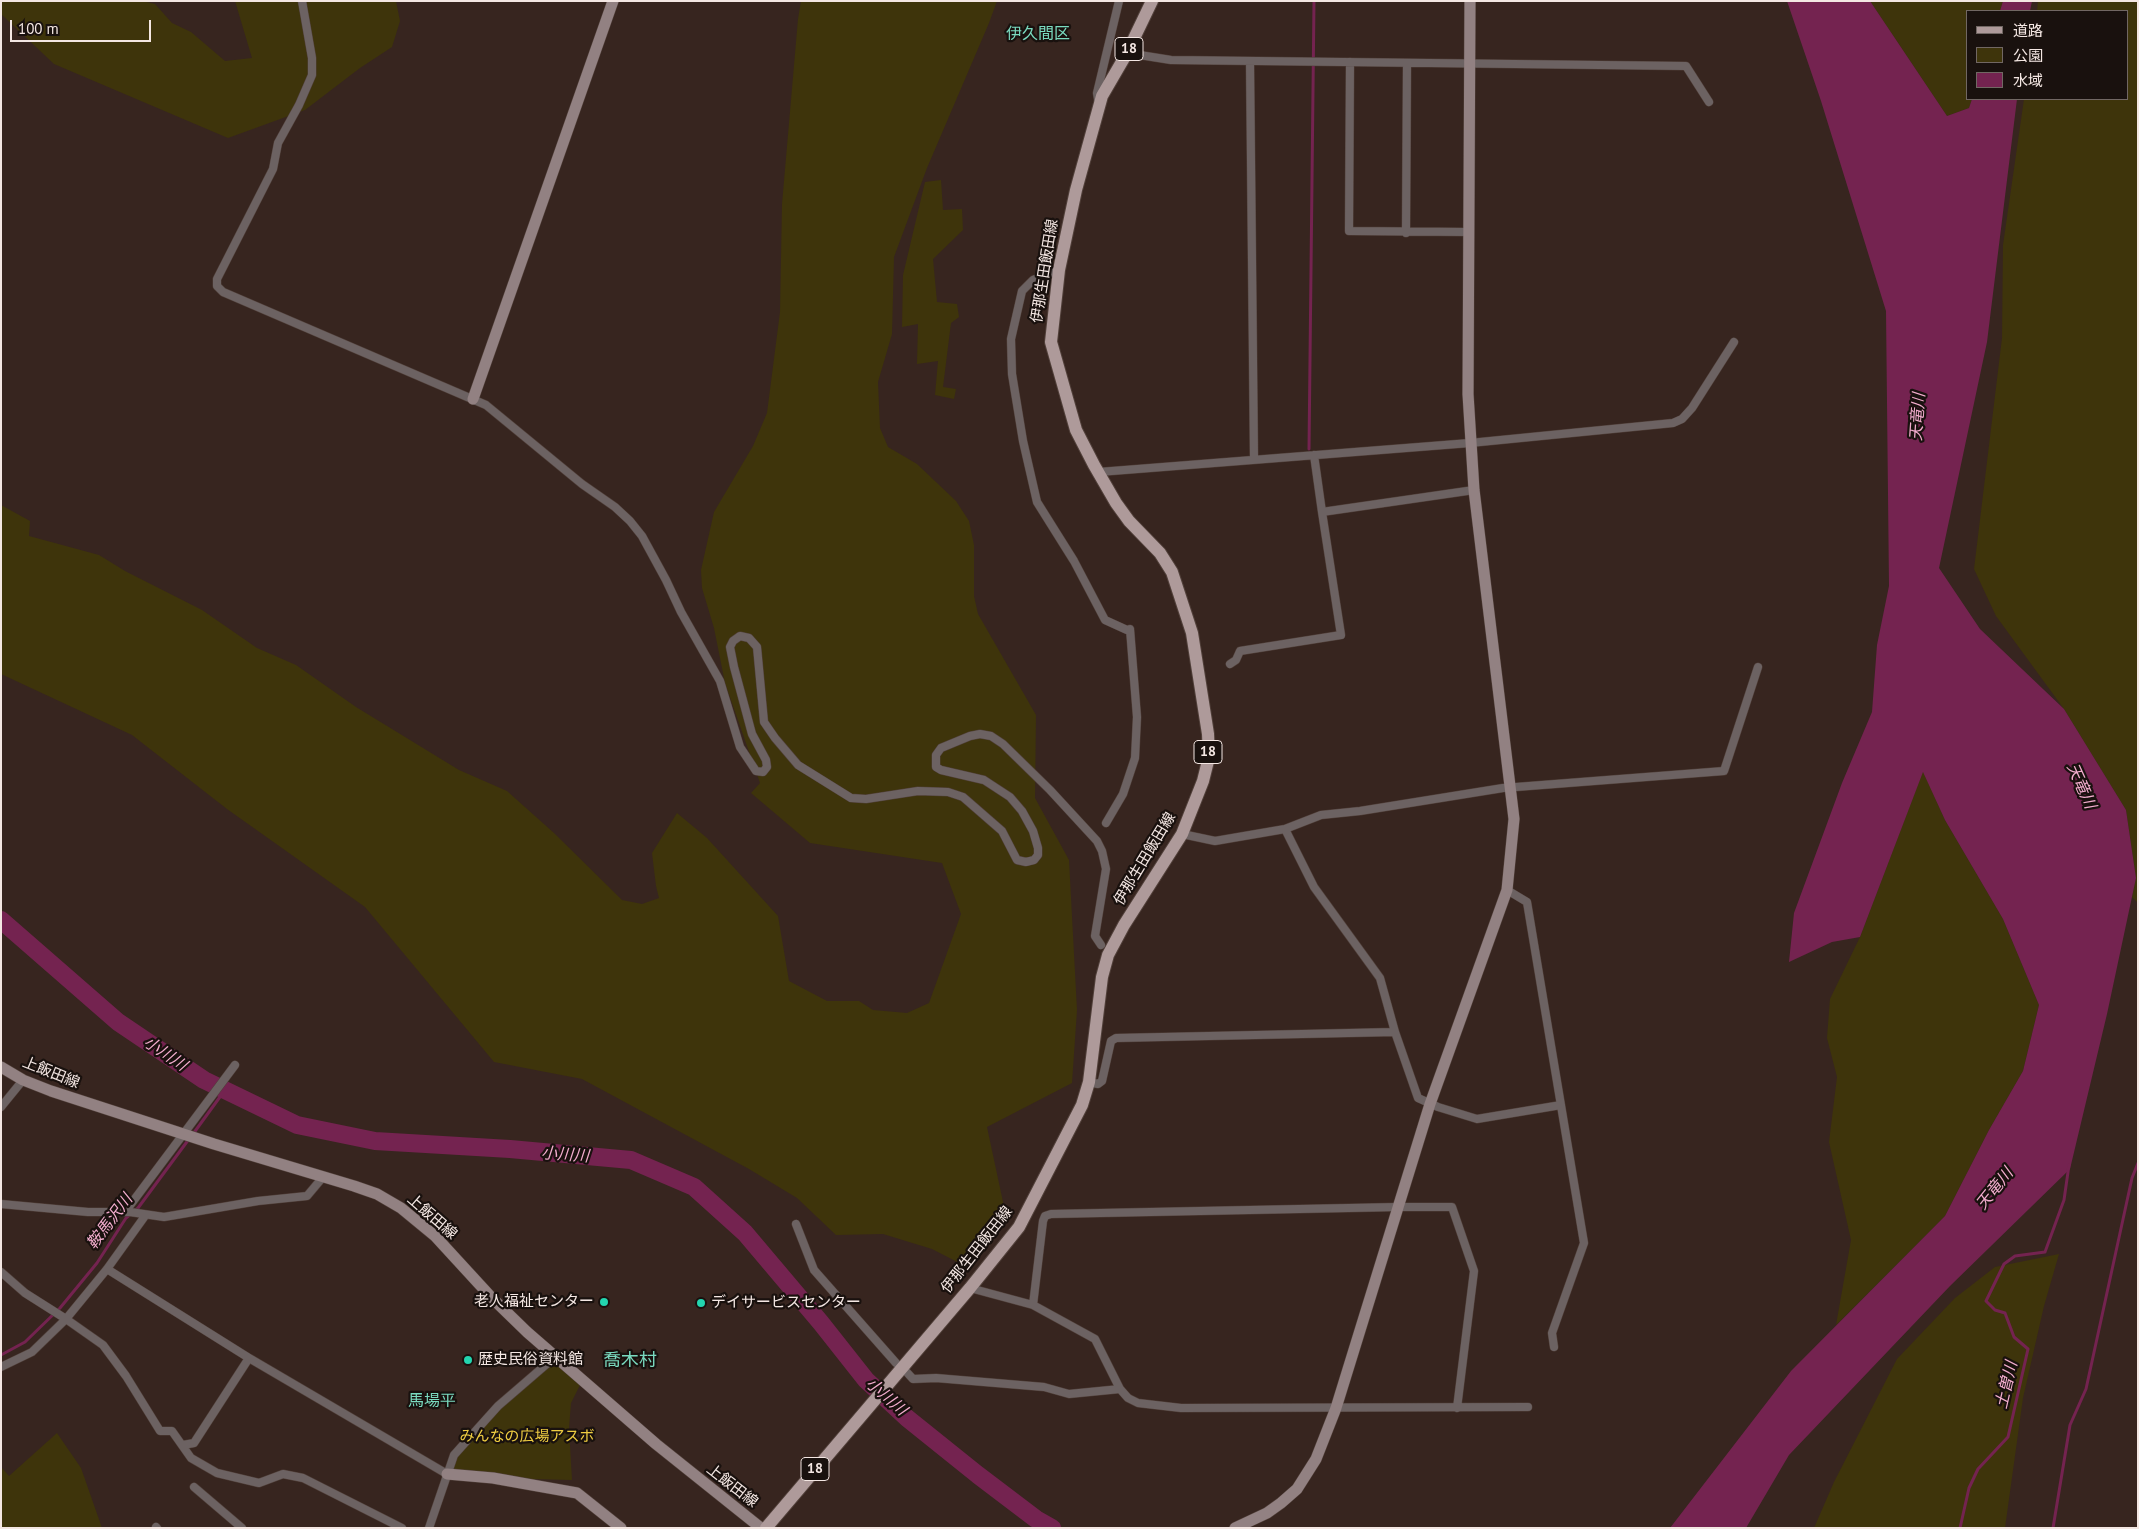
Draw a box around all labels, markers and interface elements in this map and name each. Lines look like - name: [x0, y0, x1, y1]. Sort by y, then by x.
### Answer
- scale bar: [12, 10, 154, 42]
- legend: [1966, 10, 2129, 100]
- text: 100 m: [18, 19, 59, 38]
- text: 道路: [2013, 21, 2043, 40]
- district label: 伊久間区: [1006, 24, 1070, 44]
- road number: 18: [1115, 38, 1143, 61]
- text: 公園: [2013, 46, 2043, 65]
- text: 水域: [2013, 71, 2043, 90]
- street label: 伊那生田飯田線: [1028, 218, 1062, 324]
- water label: 天竜川: [1907, 392, 1929, 442]
- road number: 18: [1194, 740, 1222, 764]
- water label: 天竜川: [2062, 760, 2100, 812]
- street label: 伊那生田飯田線: [1110, 809, 1180, 909]
- water label: 小川川: [140, 1033, 190, 1075]
- street label: 上飯田線: [20, 1053, 82, 1093]
- water label: 小川川: [540, 1144, 590, 1166]
- water label: 天竜川: [1972, 1164, 2018, 1214]
- water label: 鞍馬沢川: [83, 1191, 137, 1253]
- street label: 上飯田線: [403, 1191, 461, 1243]
- street label: 伊那生田飯田線: [938, 1203, 1016, 1297]
- place label: 老人福祉センター: [474, 1293, 594, 1311]
- place label: デイサービスセンター: [711, 1294, 861, 1312]
- marker: 老人福祉センター: [598, 1296, 610, 1308]
- marker: デイサービスセンター: [695, 1297, 707, 1309]
- district label: 喬木村: [603, 1350, 657, 1372]
- place label: 歴史民俗資料館: [478, 1351, 583, 1369]
- marker: 歴史民俗資料館: [462, 1354, 474, 1366]
- water label: 土曽川: [1992, 1359, 2022, 1411]
- water label: 小川川: [862, 1374, 910, 1420]
- district label: 馬場平: [408, 1391, 456, 1411]
- park label: みんなの広場アスボ: [460, 1428, 594, 1446]
- road number: 18: [801, 1458, 829, 1480]
- street label: 上飯田線: [703, 1460, 761, 1512]

